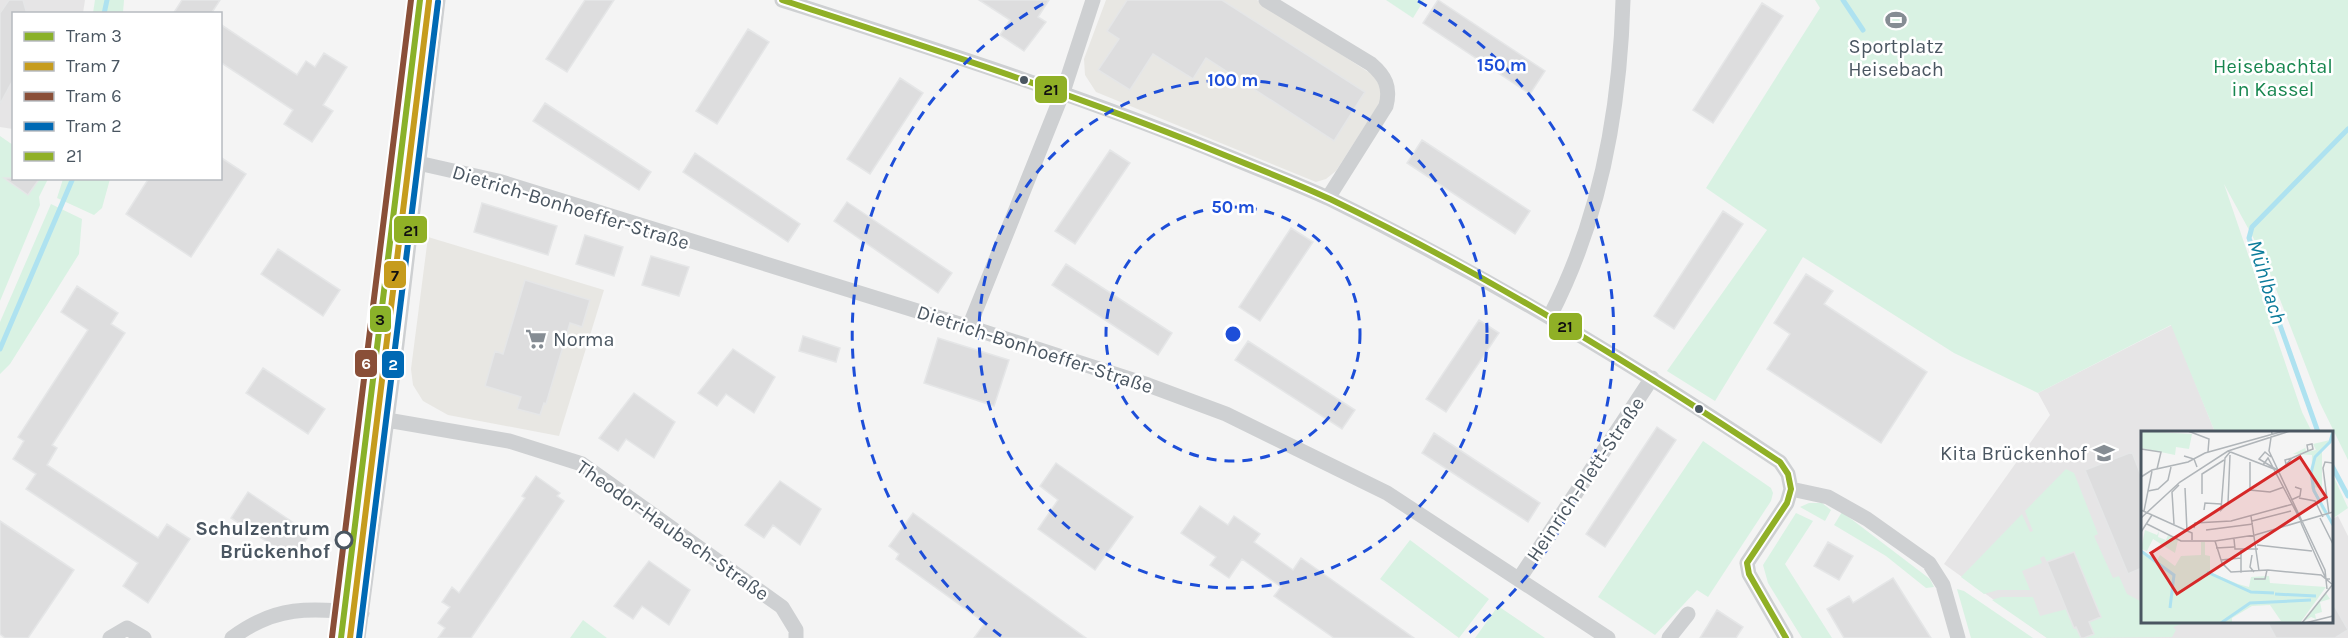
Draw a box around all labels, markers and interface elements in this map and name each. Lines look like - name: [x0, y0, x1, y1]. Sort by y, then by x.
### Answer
- sports icon: Sportplatz Heisebach: [1884, 8, 1908, 32]
- legend: [12, 12, 222, 180]
- text: Tram 3: [66, 25, 122, 47]
- place label: Sportplatz Heisebach: [1848, 35, 1944, 81]
- text: 150 m: [1477, 54, 1527, 76]
- text: Tram 7: [66, 55, 120, 77]
- park label: Heisebachtal in Kassel: [2213, 55, 2333, 101]
- text: 100 m: [1208, 69, 1258, 91]
- unlabelled marker: [1018, 74, 1030, 86]
- line badge: 21: [1034, 75, 1068, 104]
- text: 21: [1043, 80, 1059, 99]
- text: Tram 6: [66, 85, 122, 107]
- text: Tram 2: [66, 115, 122, 137]
- text: 21: [66, 145, 82, 167]
- street label: Dietrich-Bonhoeffer-Straße: [450, 160, 692, 255]
- text: 50 m: [1211, 196, 1255, 218]
- line badge: 21: [393, 215, 428, 244]
- text: 21: [403, 221, 419, 240]
- water label: Mühlbach: [2243, 237, 2291, 327]
- line badge: 7: [383, 260, 407, 289]
- text: 7: [391, 266, 399, 285]
- street label: Dietrich-Bonhoeffer-Straße: [914, 300, 1156, 399]
- line badge: 3: [369, 305, 392, 333]
- text: 3: [375, 310, 385, 329]
- line badge: 21: [1548, 312, 1583, 341]
- text: 21: [1557, 317, 1573, 336]
- centre of rings: [1223, 324, 1243, 344]
- supermarket icon: Norma: [524, 327, 548, 351]
- place label: Norma: [553, 328, 615, 351]
- line badge: 6: [354, 349, 378, 378]
- line badge: 2: [381, 350, 405, 379]
- text: 6: [361, 354, 371, 373]
- text: 2: [388, 355, 398, 374]
- street label: Heinrich-Plett-Straße: [1522, 393, 1649, 566]
- unlabelled marker: [1693, 403, 1705, 415]
- inset map: [2141, 431, 2333, 623]
- school or university icon: Kita Brückenhof: [2092, 441, 2116, 465]
- place label: Kita Brückenhof: [1940, 442, 2087, 465]
- street label: Theodor-Haubach-Straße: [572, 455, 773, 606]
- place label: Schulzentrum Brückenhof: [195, 517, 331, 563]
- marker: Schulzentrum Brückenhof: [335, 531, 353, 549]

